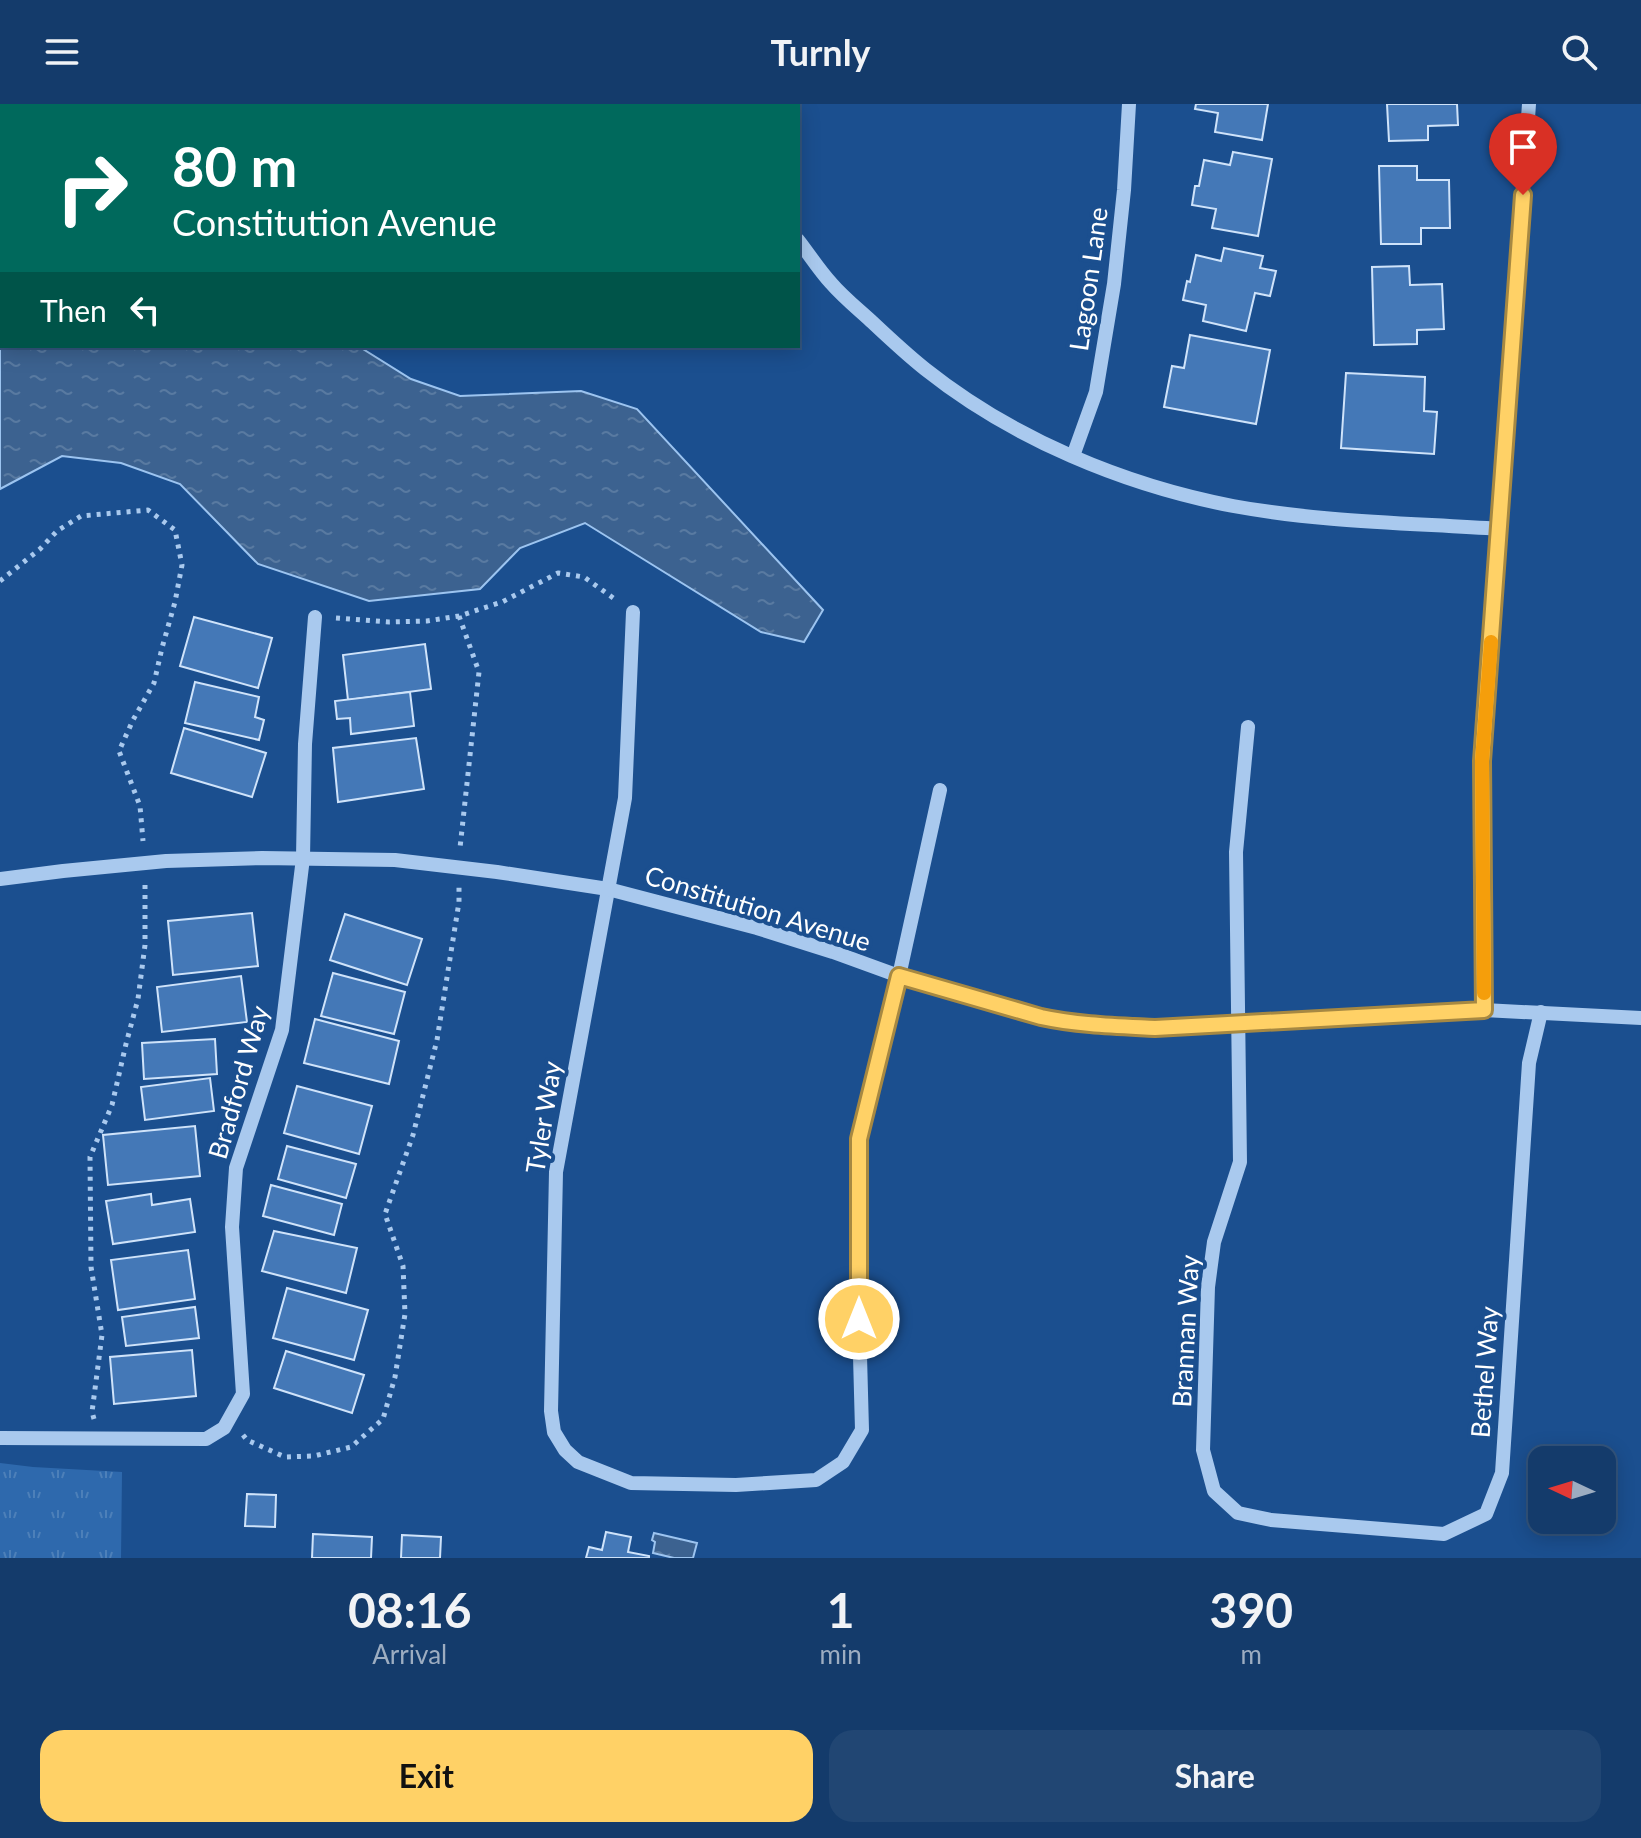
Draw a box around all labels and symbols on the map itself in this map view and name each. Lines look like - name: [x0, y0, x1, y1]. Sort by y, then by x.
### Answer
- pin: [1489, 113, 1557, 195]
- street label: Lagoon Lane: [1062, 205, 1114, 353]
- street label: Constitution Avenue: [641, 858, 875, 958]
- street label: Bradford Way: [201, 1001, 275, 1162]
- street label: Tyler Way: [518, 1058, 568, 1175]
- street label: Brannan Way: [1165, 1253, 1205, 1408]
- position arrow: [817, 1277, 901, 1361]
- street label: Bethel Way: [1463, 1305, 1505, 1439]
- north arrow: [1528, 1446, 1616, 1534]

